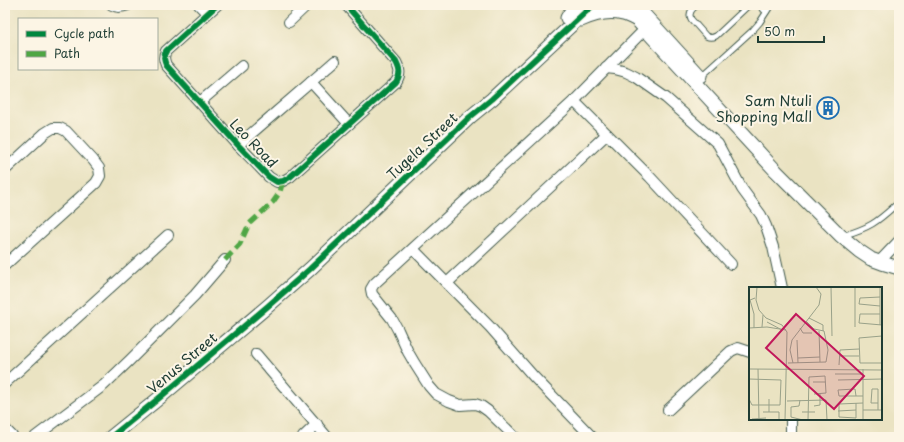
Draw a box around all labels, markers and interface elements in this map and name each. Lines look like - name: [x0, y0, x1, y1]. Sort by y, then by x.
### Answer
- legend: [18, 18, 158, 70]
- scale bar: [758, 18, 824, 44]
- text: 50 m: [764, 22, 795, 40]
- text: Cycle path: [54, 24, 115, 42]
- text: Path: [54, 44, 80, 62]
- place label: Sam Ntuli Shopping Mall: [716, 90, 812, 127]
- building icon: Sam Ntuli Shopping Mall: [815, 95, 841, 121]
- street label: Tugela Street: [382, 107, 462, 184]
- street label: Leo Road: [225, 114, 283, 172]
- inset map: [749, 287, 882, 420]
- street label: Venus Street: [142, 327, 222, 399]

